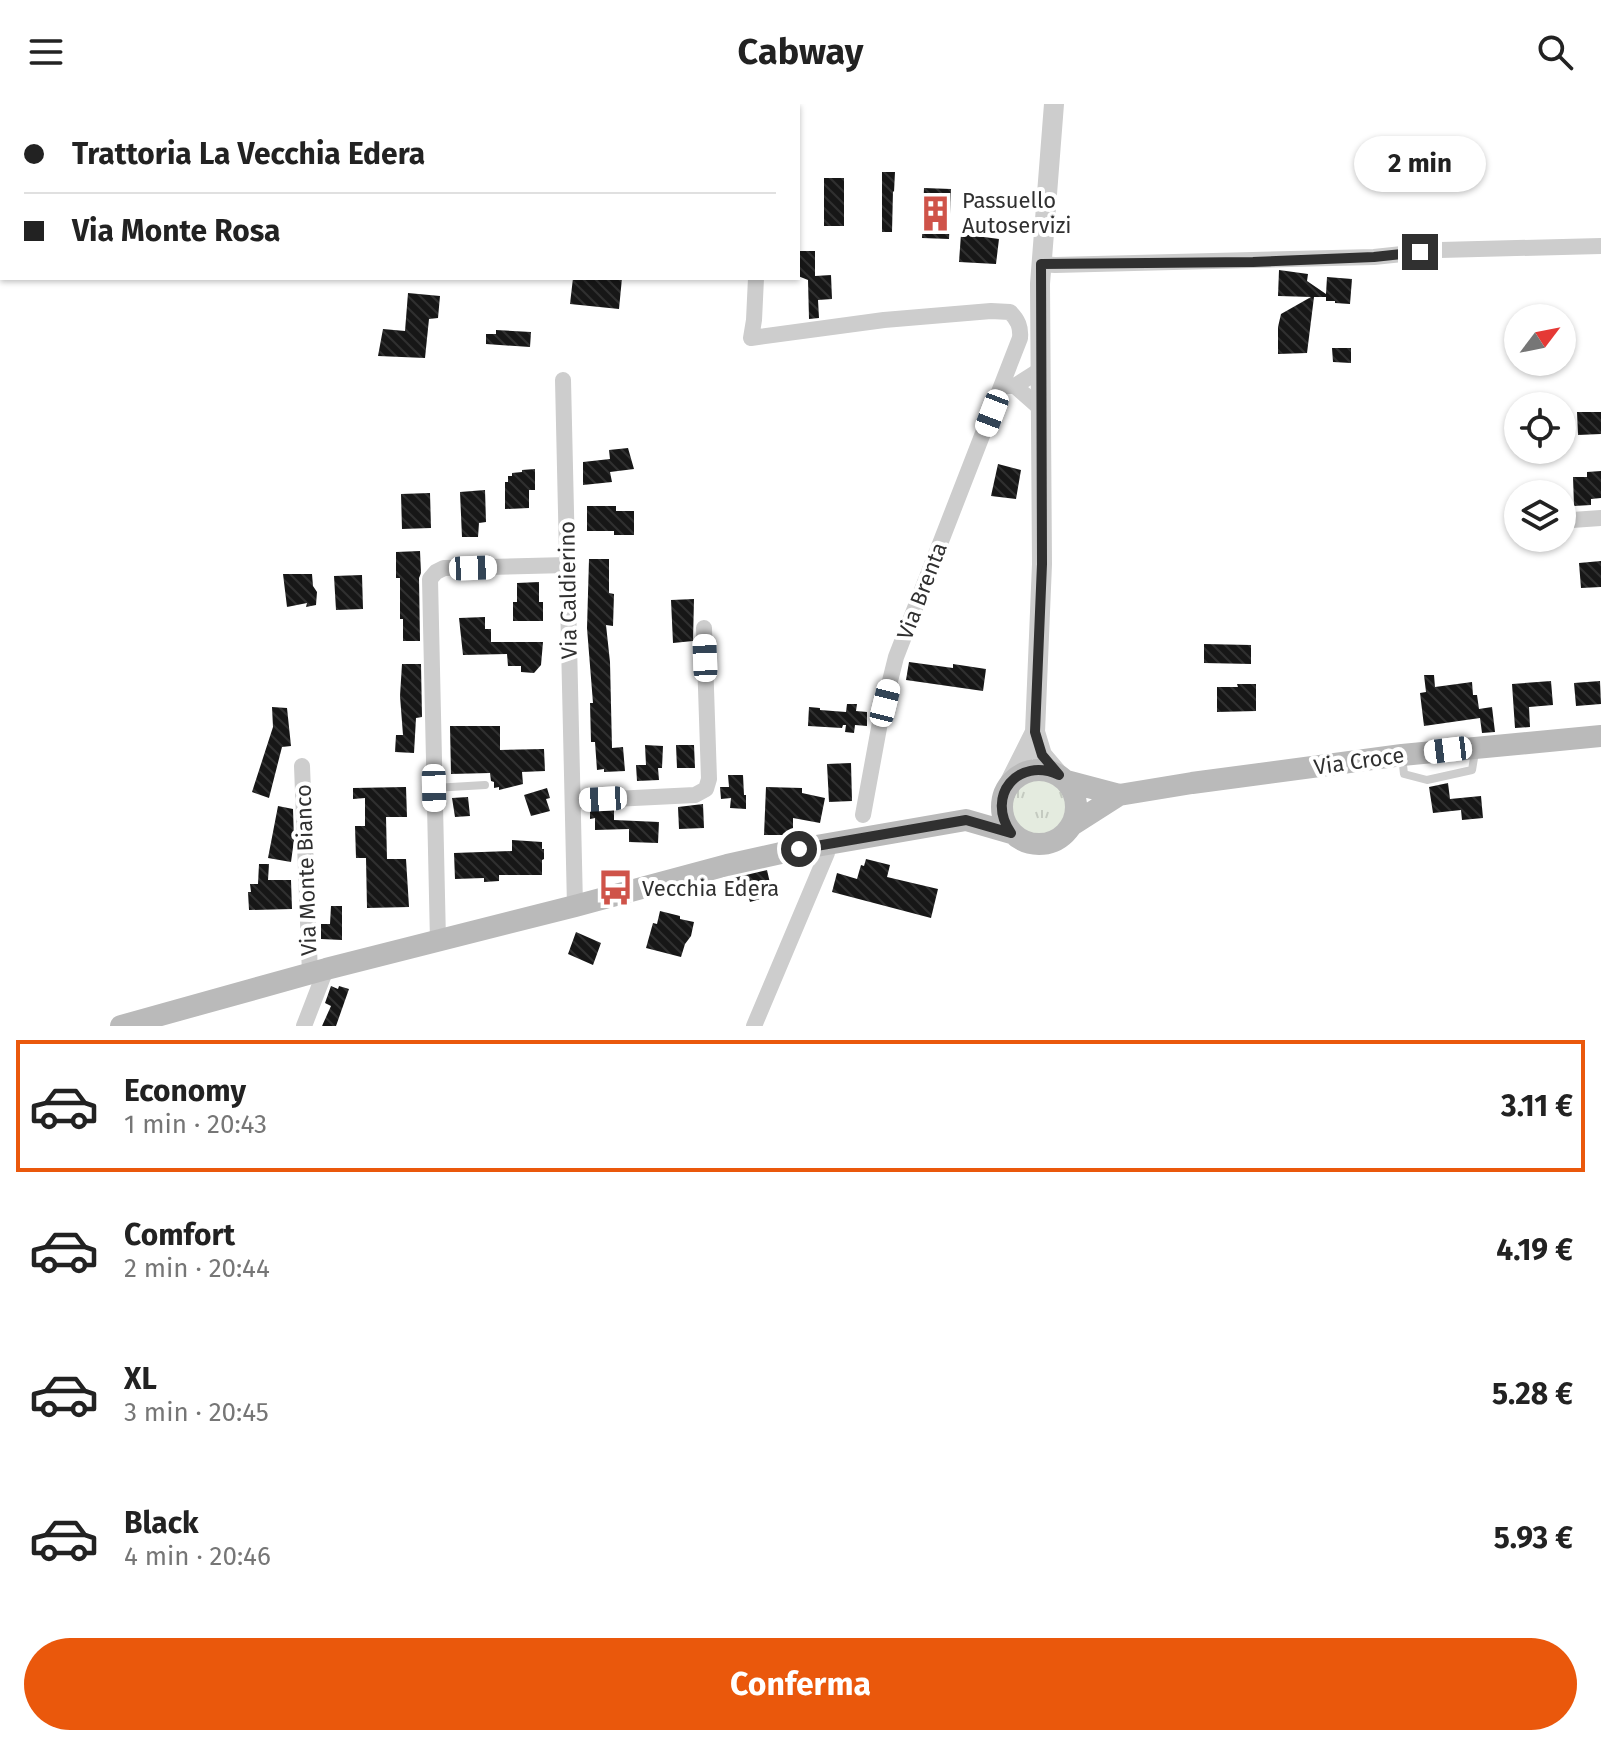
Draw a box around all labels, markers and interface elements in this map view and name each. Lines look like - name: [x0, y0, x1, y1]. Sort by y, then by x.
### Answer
- icon: menu: [24, 30, 68, 74]
- text: Cabway: [738, 30, 863, 74]
- icon: search: [1533, 30, 1577, 74]
- text: Trattoria La Vecchia Edera: [72, 136, 425, 172]
- callout: 2 min: [1354, 136, 1486, 192]
- text: 2 min: [1388, 148, 1452, 179]
- place label: Passuello Autoservizi: [962, 187, 1071, 239]
- building icon: Passuello Autoservizi: [917, 194, 955, 232]
- text: Via Monte Rosa: [72, 213, 280, 249]
- route end: [1402, 234, 1438, 270]
- north arrow: [1504, 304, 1576, 376]
- map controls: [1504, 304, 1576, 552]
- car: [972, 386, 1012, 440]
- button: locate: [1504, 392, 1576, 464]
- button: layers: [1504, 480, 1576, 552]
- street label: Via Caldierino: [553, 521, 583, 659]
- street label: Via Brenta: [891, 539, 953, 643]
- car: [449, 555, 497, 581]
- car: [692, 634, 718, 682]
- car: [868, 677, 902, 729]
- car: [1423, 735, 1473, 765]
- street label: Via Croce: [1312, 741, 1406, 781]
- car: [422, 764, 446, 812]
- street label: Via Monte Bianco: [290, 784, 322, 956]
- car: [578, 786, 628, 812]
- route start: [781, 831, 817, 867]
- bus stop icon: Vecchia Edera: [597, 869, 635, 907]
- place label: Vecchia Edera: [642, 875, 779, 902]
- icon: car: [28, 1070, 100, 1142]
- text: Economy: [124, 1073, 246, 1109]
- text: 3.11 €: [1501, 1088, 1573, 1124]
- text: 1 min · 20:43: [124, 1109, 267, 1140]
- icon: car: [28, 1214, 100, 1286]
- text: Comfort: [124, 1217, 235, 1253]
- text: 4.19 €: [1496, 1232, 1573, 1268]
- text: 2 min · 20:44: [124, 1253, 270, 1284]
- icon: car: [28, 1358, 100, 1430]
- text: XL: [124, 1361, 157, 1397]
- text: 5.28 €: [1492, 1376, 1573, 1412]
- text: 3 min · 20:45: [124, 1397, 269, 1428]
- icon: car: [28, 1502, 100, 1574]
- text: Black: [124, 1505, 199, 1541]
- text: 5.93 €: [1494, 1520, 1573, 1556]
- text: 4 min · 20:46: [124, 1541, 271, 1572]
- button: Conferma: [24, 1638, 1577, 1730]

